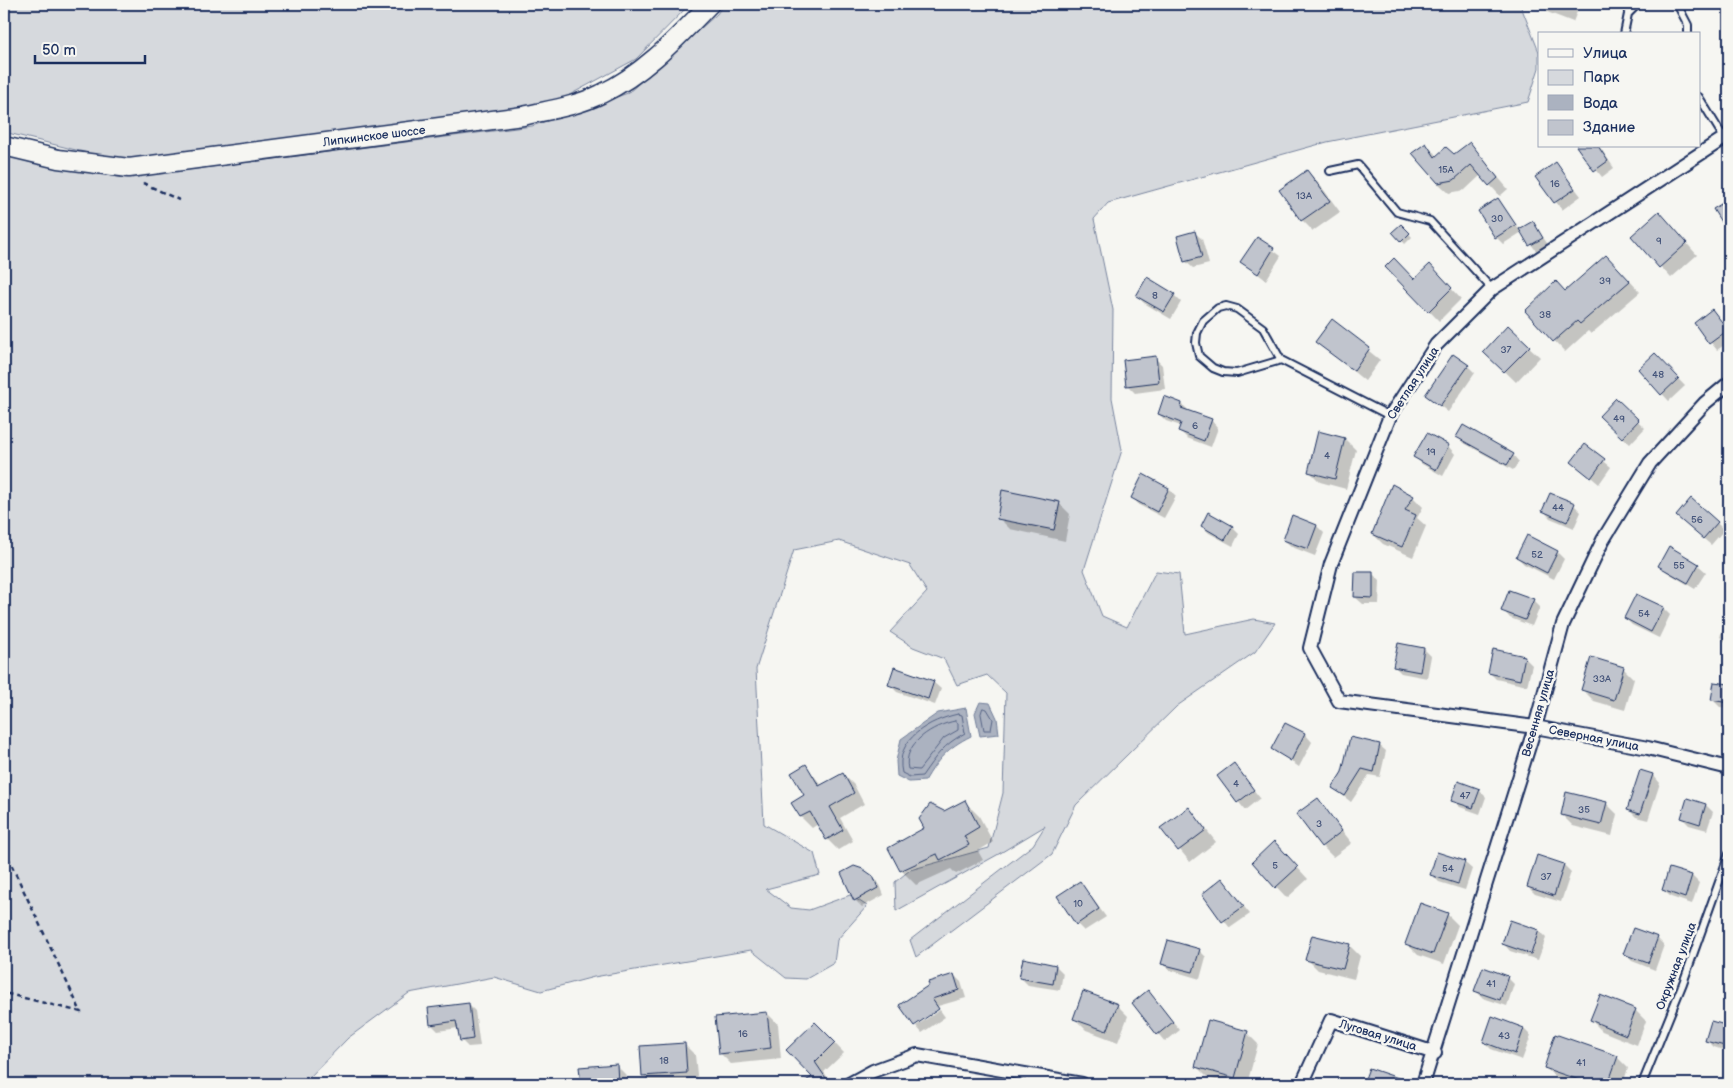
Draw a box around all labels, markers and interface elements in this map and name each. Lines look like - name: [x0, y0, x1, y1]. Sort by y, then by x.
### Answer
- scale bar: [35, 32, 145, 64]
- legend: [1538, 32, 1700, 148]
- text: 50 m: [42, 41, 76, 60]
- text: Улица: [1583, 44, 1628, 63]
- text: Парк: [1583, 68, 1620, 87]
- text: Вода: [1583, 94, 1618, 113]
- text: Здание: [1583, 118, 1635, 137]
- street label: Липкинское шоссе: [321, 123, 427, 150]
- house number: 15А: [1438, 164, 1455, 176]
- house number: 16: [1550, 178, 1560, 190]
- house number: 13А: [1296, 190, 1313, 202]
- house number: 30: [1491, 213, 1503, 225]
- house number: 9: [1656, 235, 1662, 247]
- house number: 39: [1599, 275, 1611, 287]
- house number: 8: [1152, 290, 1158, 302]
- house number: 38: [1539, 309, 1551, 321]
- street label: Светлая улица: [1384, 344, 1442, 422]
- house number: 37: [1500, 344, 1512, 356]
- house number: 48: [1652, 369, 1664, 381]
- house number: 49: [1613, 413, 1625, 425]
- house number: 6: [1192, 420, 1198, 432]
- house number: 19: [1426, 446, 1436, 458]
- house number: 4: [1324, 450, 1330, 462]
- house number: 44: [1552, 502, 1564, 514]
- house number: 56: [1691, 514, 1703, 526]
- house number: 52: [1531, 549, 1543, 561]
- house number: 55: [1673, 560, 1685, 572]
- house number: 54: [1638, 608, 1650, 620]
- street label: Весенняя улица: [1519, 668, 1558, 759]
- house number: 33А: [1593, 673, 1612, 685]
- street label: Северная улица: [1548, 722, 1640, 755]
- house number: 4: [1233, 778, 1239, 790]
- house number: 47: [1459, 790, 1471, 802]
- house number: 35: [1578, 804, 1590, 816]
- house number: 3: [1316, 818, 1322, 830]
- house number: 5: [1272, 860, 1278, 872]
- house number: 54: [1442, 863, 1454, 875]
- house number: 37: [1540, 871, 1552, 883]
- house number: 10: [1073, 898, 1083, 910]
- street label: Окружная улица: [1653, 920, 1700, 1012]
- house number: 41: [1486, 978, 1496, 990]
- street label: Луговая улица: [1336, 1016, 1418, 1054]
- house number: 16: [738, 1028, 748, 1040]
- house number: 43: [1498, 1030, 1510, 1042]
- house number: 18: [659, 1055, 669, 1067]
- house number: 41: [1576, 1057, 1586, 1069]

